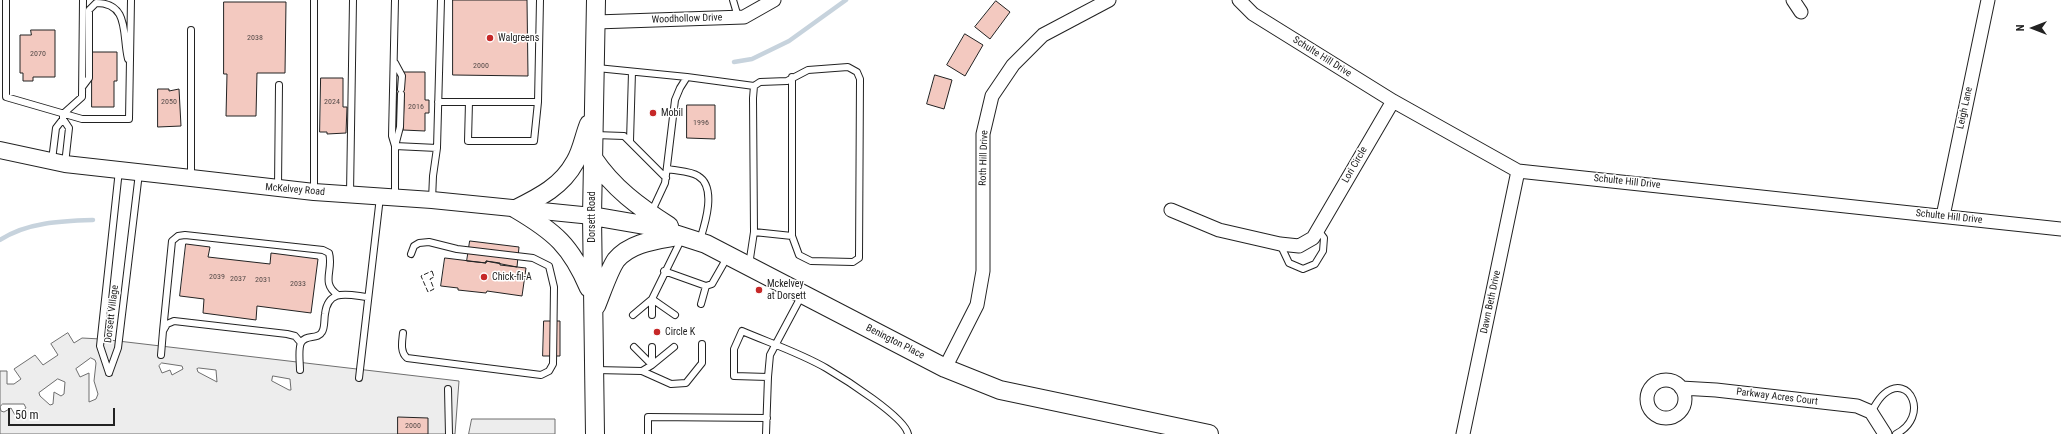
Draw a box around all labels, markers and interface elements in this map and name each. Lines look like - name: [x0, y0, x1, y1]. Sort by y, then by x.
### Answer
- north arrow: [2013, 8, 2053, 48]
- street label: Woodhollow Drive: [651, 12, 723, 26]
- text: N: [2014, 25, 2027, 31]
- place label: Walgreens: [498, 32, 539, 44]
- house number: 2038: [247, 33, 263, 43]
- marker: Walgreens: [485, 33, 495, 43]
- street label: Schulte Hill Drive: [1290, 34, 1354, 80]
- house number: 2070: [30, 49, 46, 59]
- house number: 2000: [473, 61, 489, 71]
- street label: Leigh Lane: [1955, 86, 1975, 130]
- house number: 2050: [161, 97, 177, 107]
- house number: 2024: [324, 97, 340, 107]
- house number: 2016: [408, 102, 424, 112]
- place label: Mobil: [661, 107, 683, 119]
- marker: Mobil: [648, 108, 658, 118]
- house number: 1996: [693, 118, 709, 128]
- street label: Roth Hill Drive: [977, 130, 991, 186]
- street label: Lori Circle: [1340, 145, 1370, 185]
- street label: Schulte Hill Drive: [1593, 173, 1661, 191]
- street label: McKelvey Road: [265, 181, 325, 199]
- street label: Dorsett Road: [586, 191, 598, 243]
- street label: Schulte Hill Drive: [1915, 208, 1983, 226]
- street label: Dawn Beth Drive: [1478, 269, 1504, 335]
- place label: Chick-fil-A: [492, 271, 532, 283]
- house number: 2039: [209, 272, 225, 282]
- marker: Chick-fil-A: [479, 272, 489, 282]
- house number: 2037: [230, 274, 246, 284]
- house number: 2031: [255, 275, 271, 285]
- place label: Mckelvey at Dorsett: [767, 278, 806, 302]
- house number: 2033: [290, 279, 306, 289]
- street label: Dorsett Village: [103, 284, 121, 344]
- marker: Mckelvey at Dorsett: [754, 285, 764, 295]
- street label: Benington Place: [864, 322, 926, 362]
- place label: Circle K: [665, 326, 695, 338]
- marker: Circle K: [652, 327, 662, 337]
- street label: Parkway Acres Court: [1735, 386, 1819, 408]
- scale bar: [10, 400, 117, 426]
- text: 50 m: [15, 408, 39, 422]
- house number: 2000: [405, 421, 421, 431]

